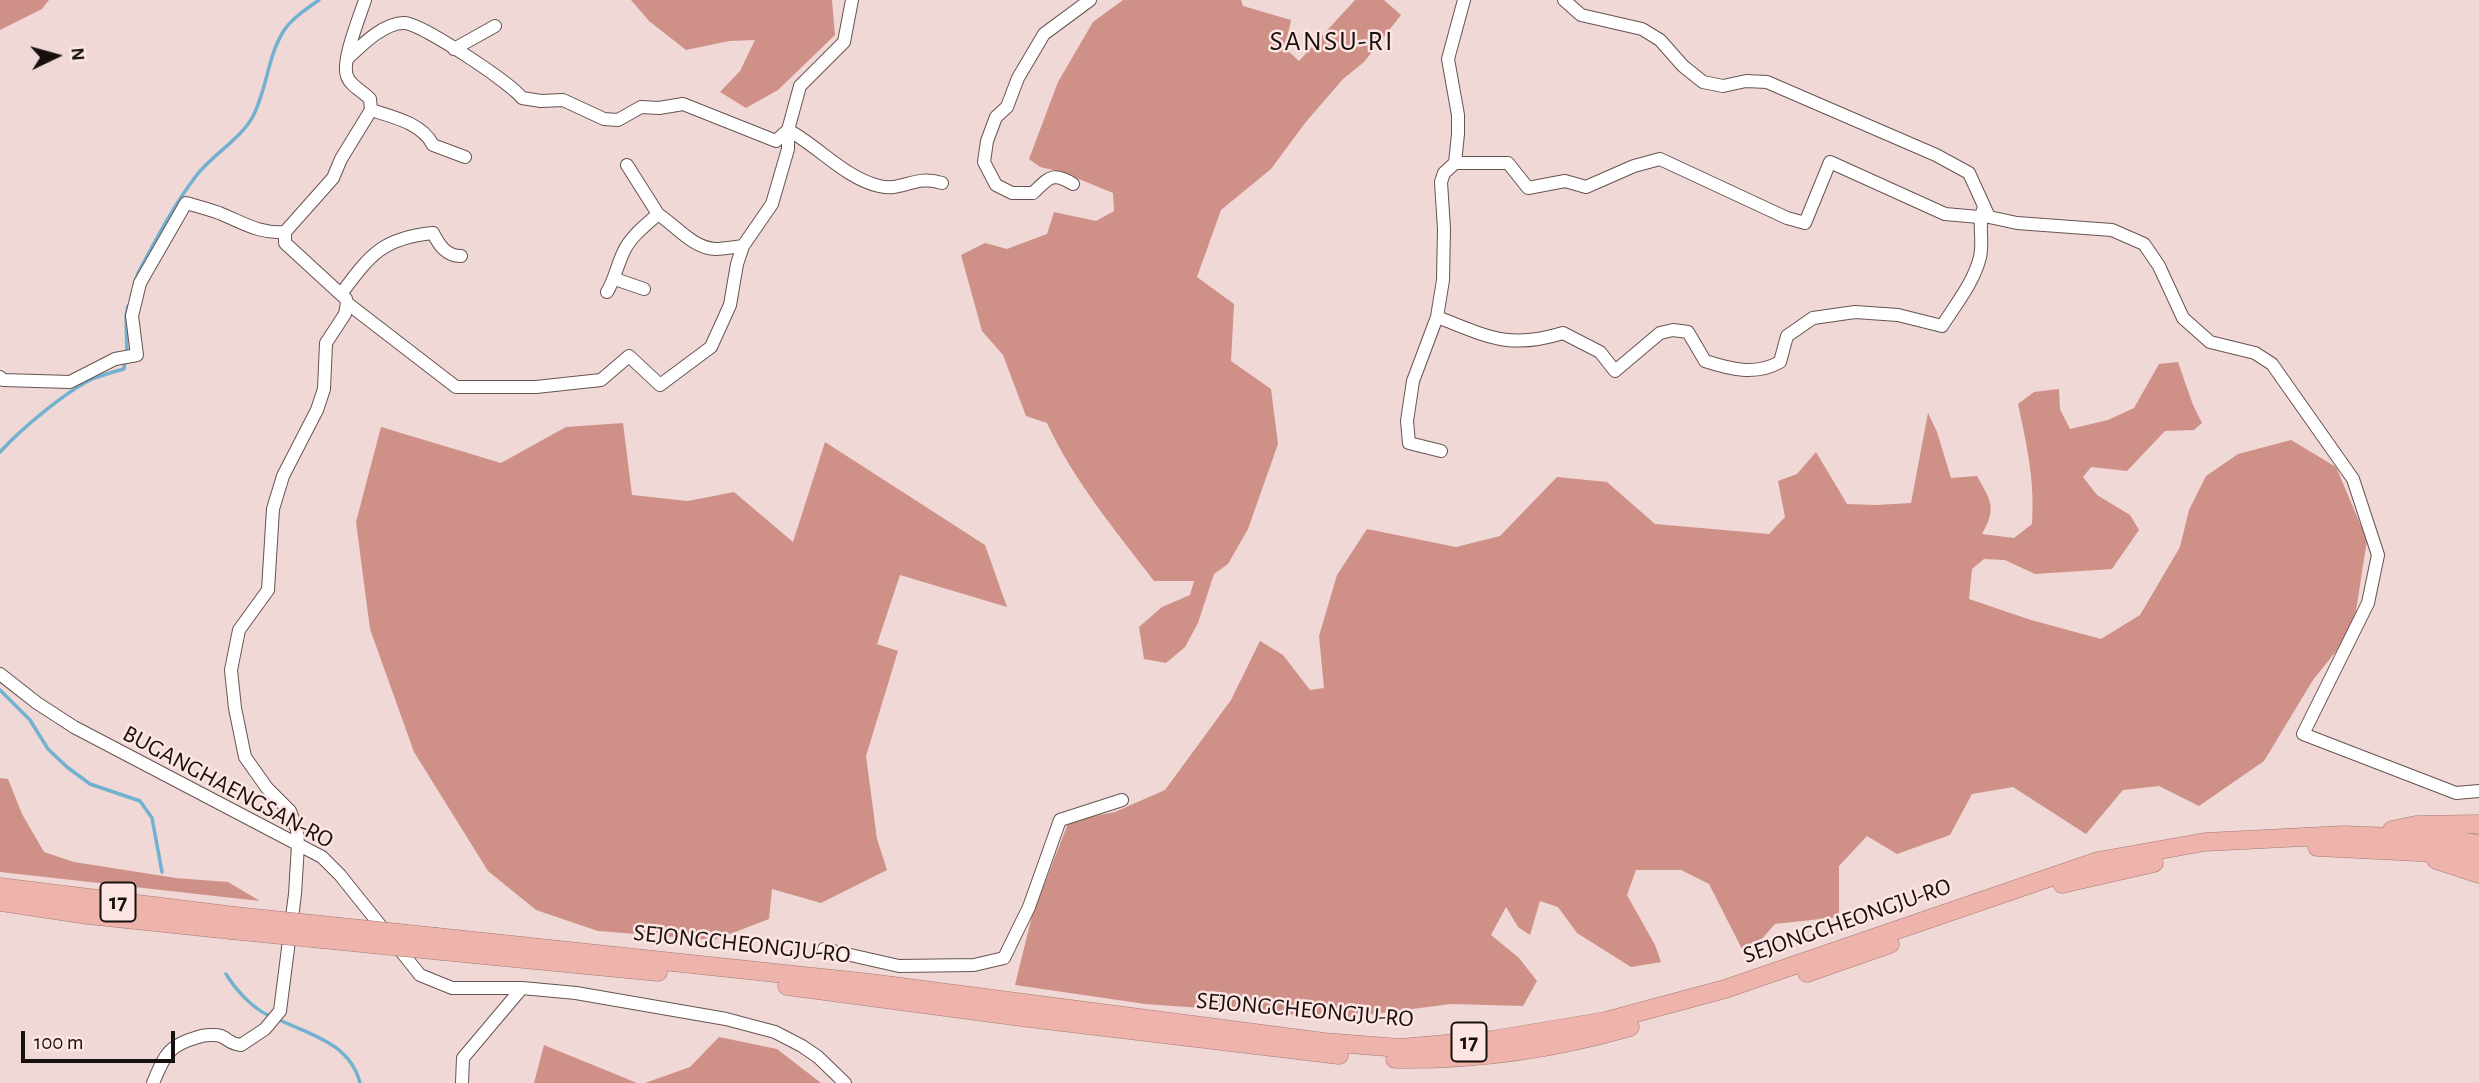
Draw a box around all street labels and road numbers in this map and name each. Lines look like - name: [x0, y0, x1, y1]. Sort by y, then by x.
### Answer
- street label: BUGANGHAENGSAN-RO: [118, 719, 338, 855]
- street label: SEJONGCHEONGJU-RO: [1739, 872, 1955, 970]
- road number: 17: [100, 882, 136, 922]
- street label: SEJONGCHEONGJU-RO: [632, 918, 852, 970]
- street label: SEJONGCHEONGJU-RO: [1195, 986, 1415, 1034]
- road number: 17: [1452, 1023, 1486, 1062]

